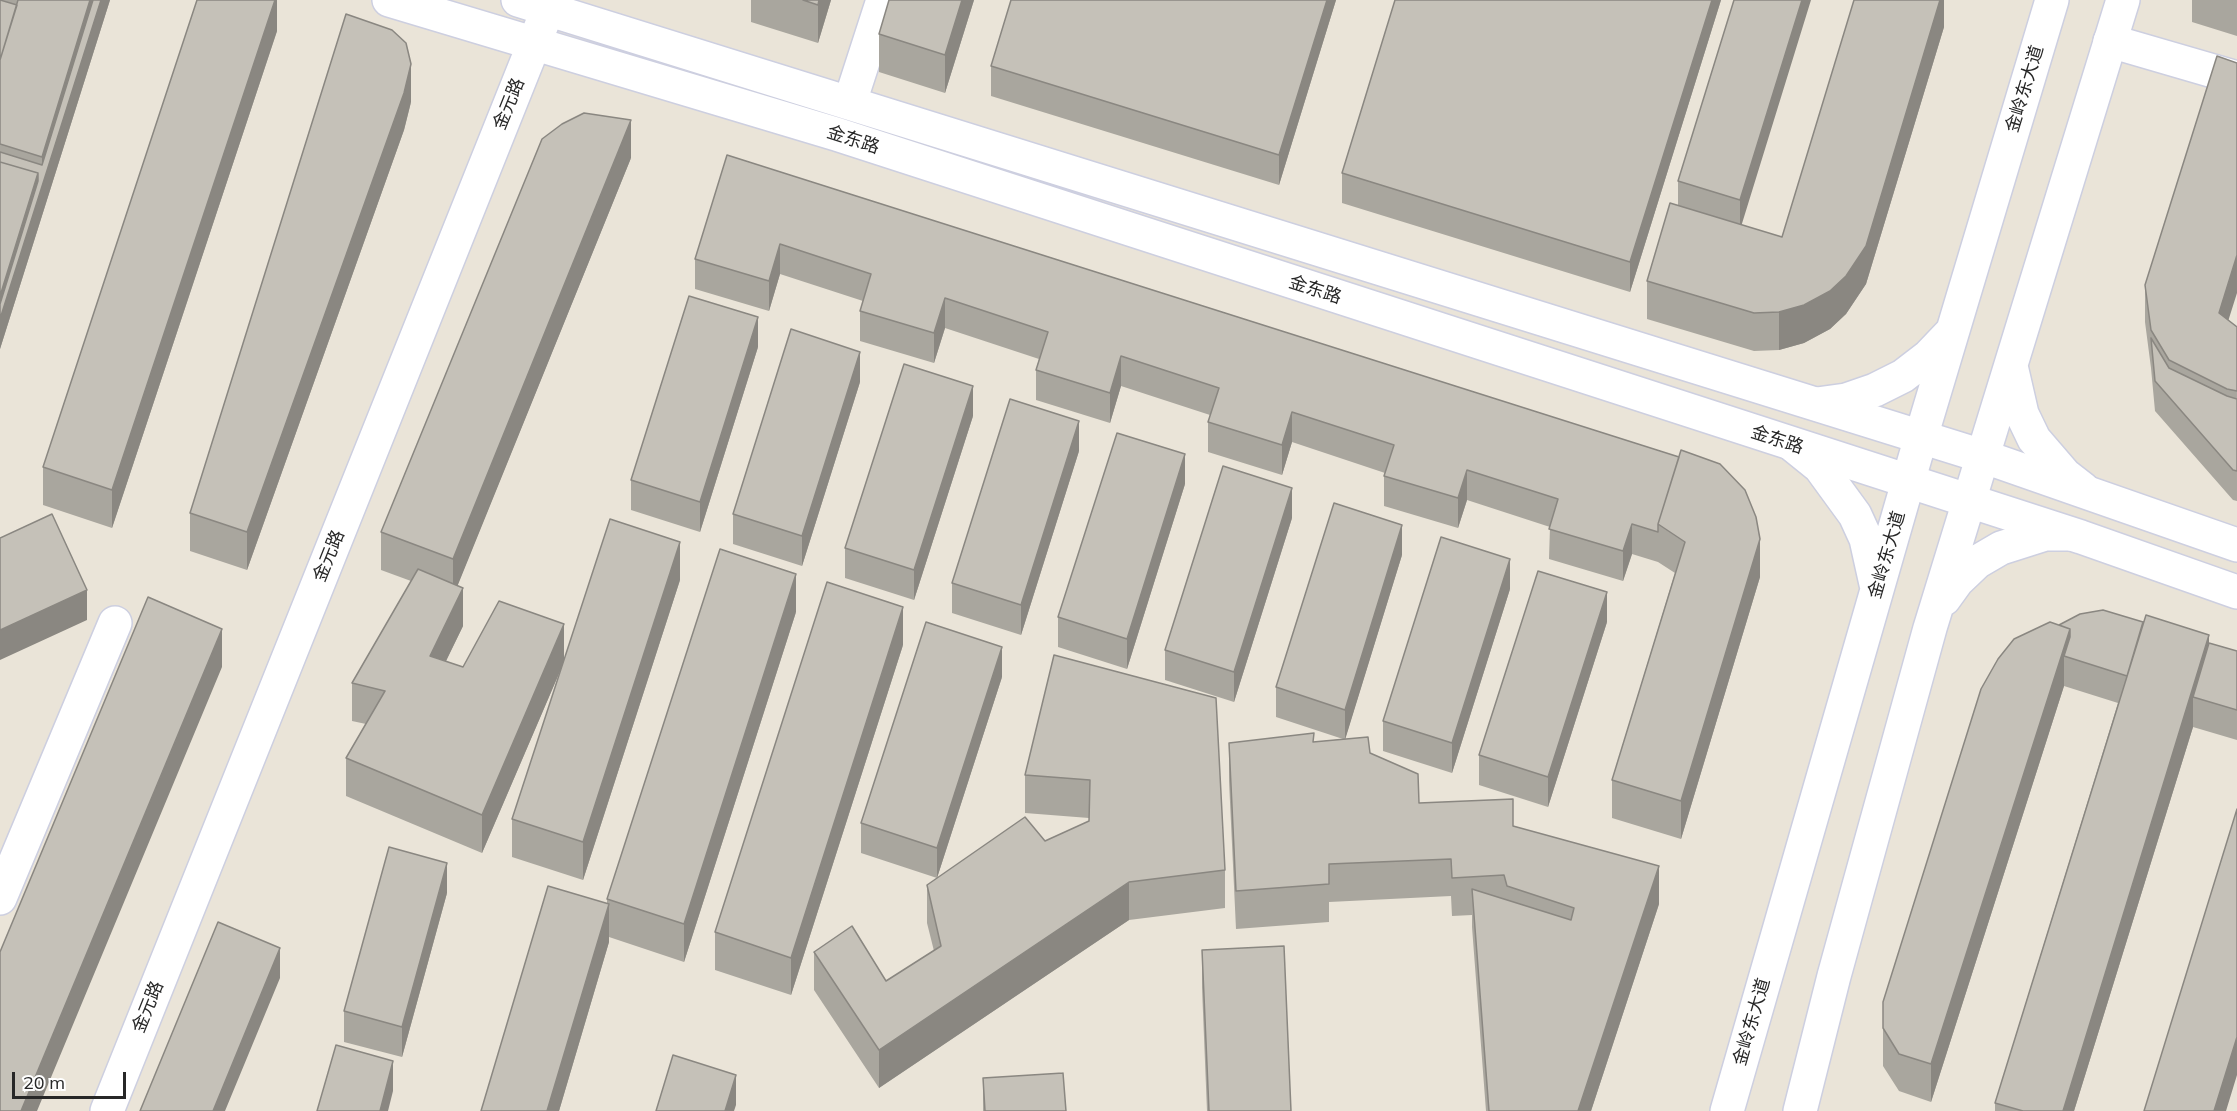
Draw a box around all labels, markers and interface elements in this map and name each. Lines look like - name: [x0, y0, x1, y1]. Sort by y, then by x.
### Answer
- street label: 金岭东大道: [2002, 43, 2048, 135]
- street label: 金元路: [489, 75, 529, 133]
- street label: 金东路: [824, 121, 882, 159]
- street label: 金东路: [1286, 271, 1344, 309]
- street label: 金东路: [1748, 421, 1806, 459]
- street label: 金岭东大道: [1864, 509, 1910, 601]
- street label: 金元路: [309, 527, 349, 585]
- street label: 金岭东大道: [1729, 976, 1775, 1068]
- street label: 金元路: [128, 978, 168, 1036]
- scale bar: [15, 1060, 129, 1098]
- text: 20 m: [23, 1071, 65, 1094]

